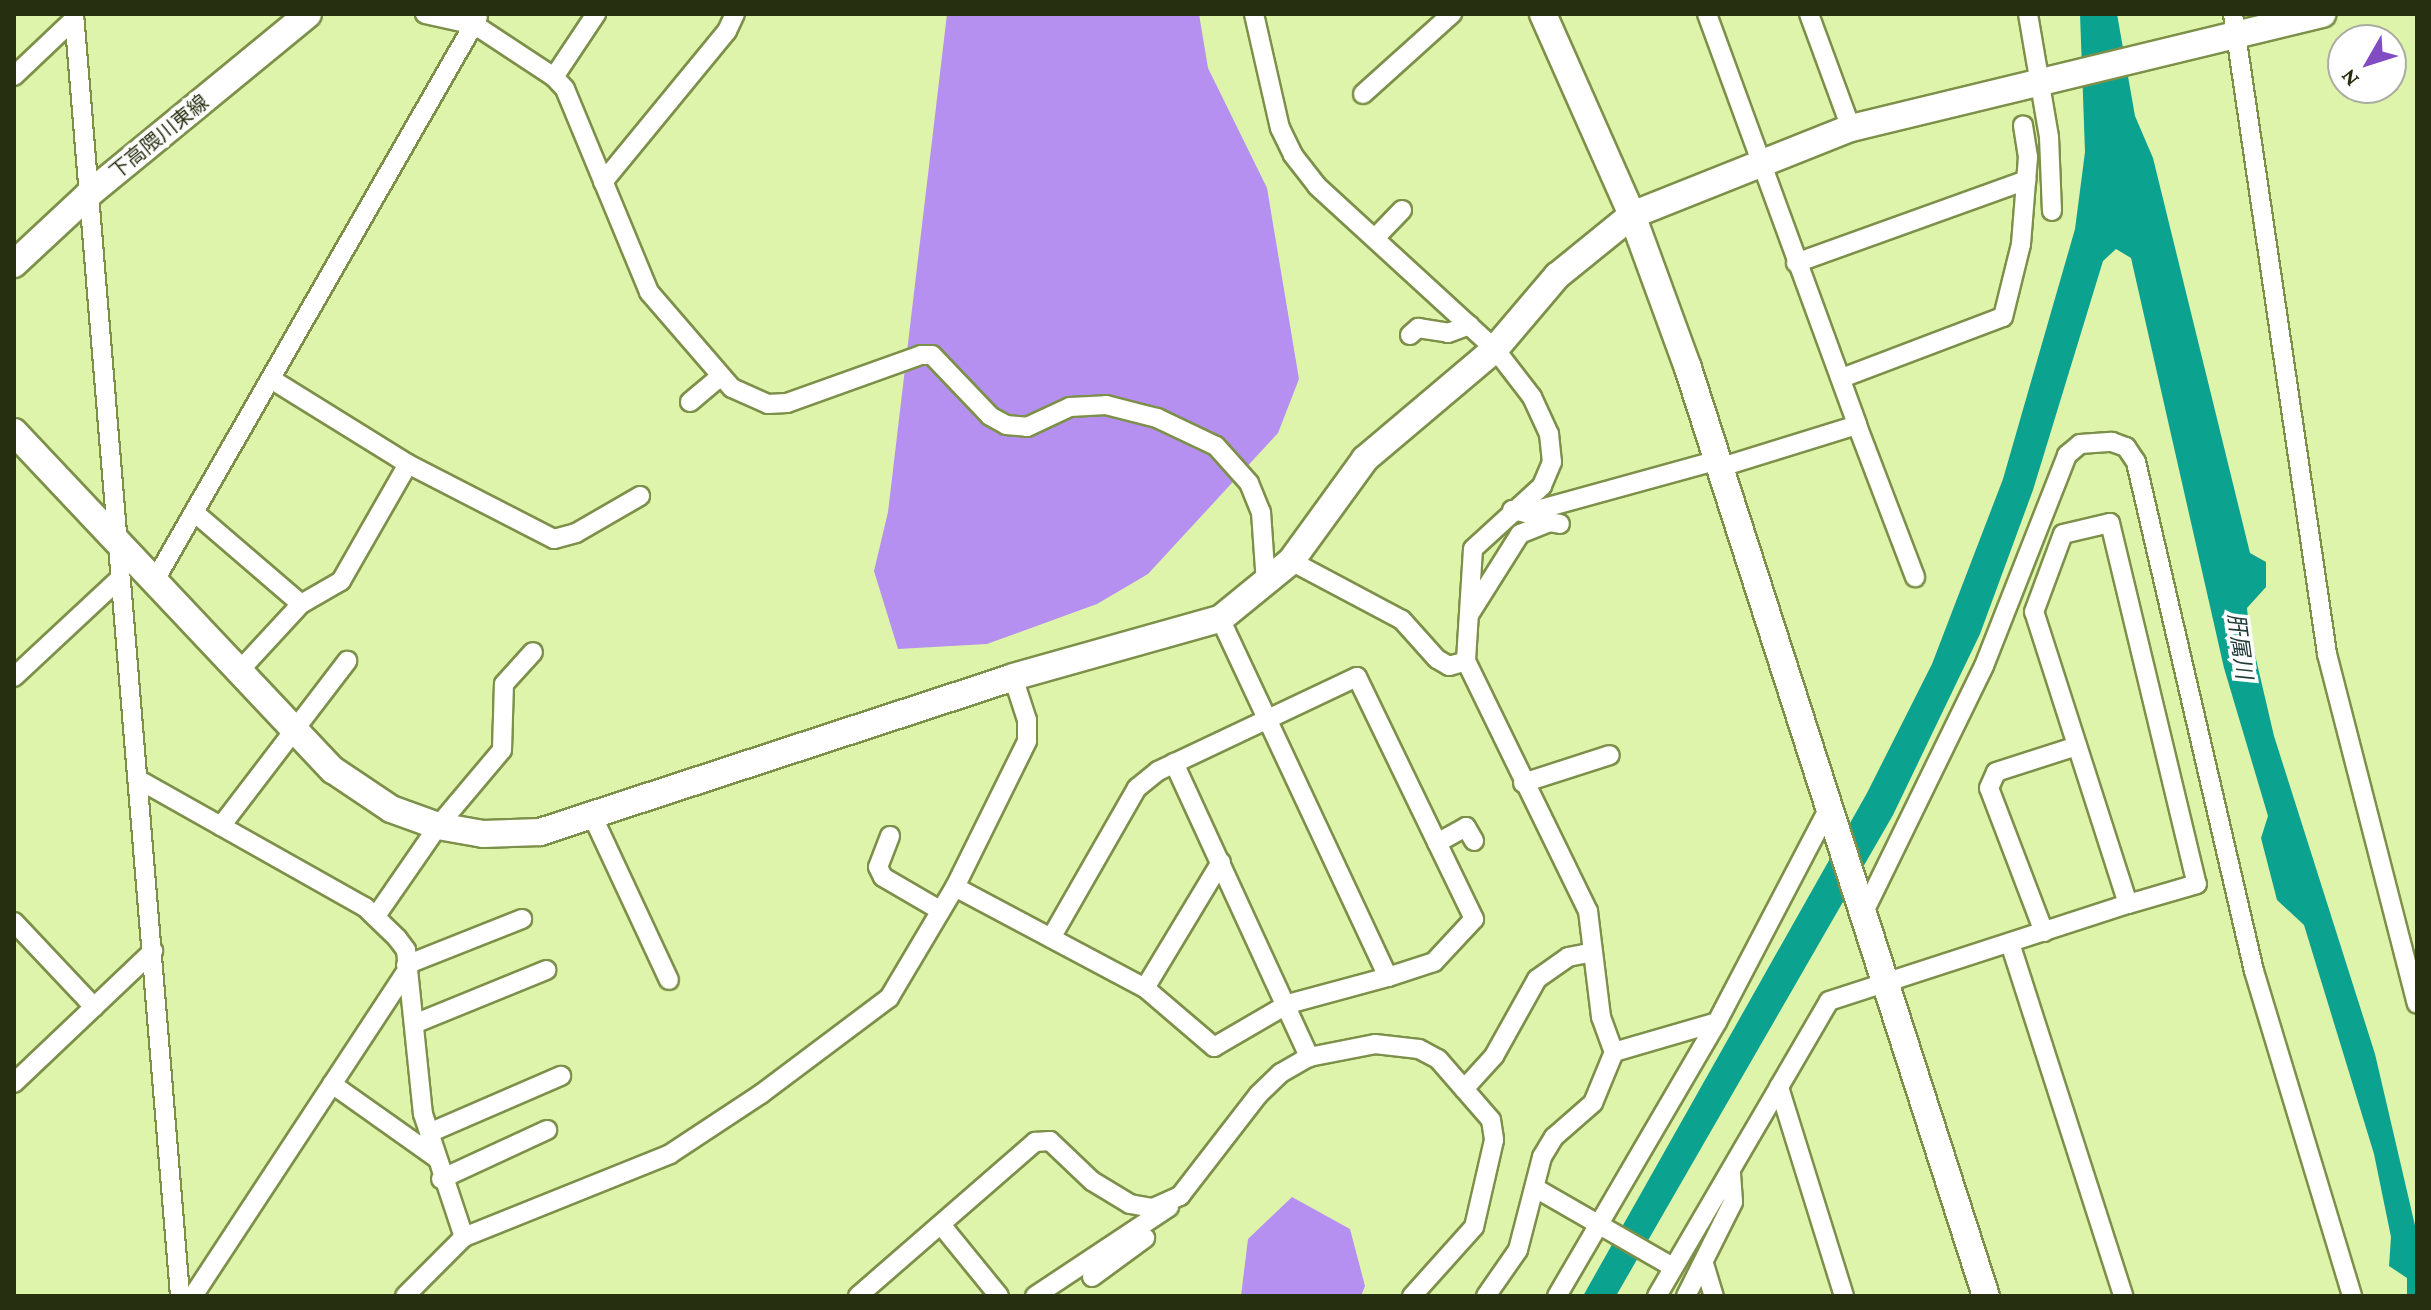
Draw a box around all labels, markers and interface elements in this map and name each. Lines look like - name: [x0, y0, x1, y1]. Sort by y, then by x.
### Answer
- north arrow: [2327, 24, 2407, 104]
- text: N: [2335, 64, 2364, 92]
- street label: 下高隈川東線: [105, 90, 213, 184]
- water label: 肝属川: [2222, 611, 2258, 681]

